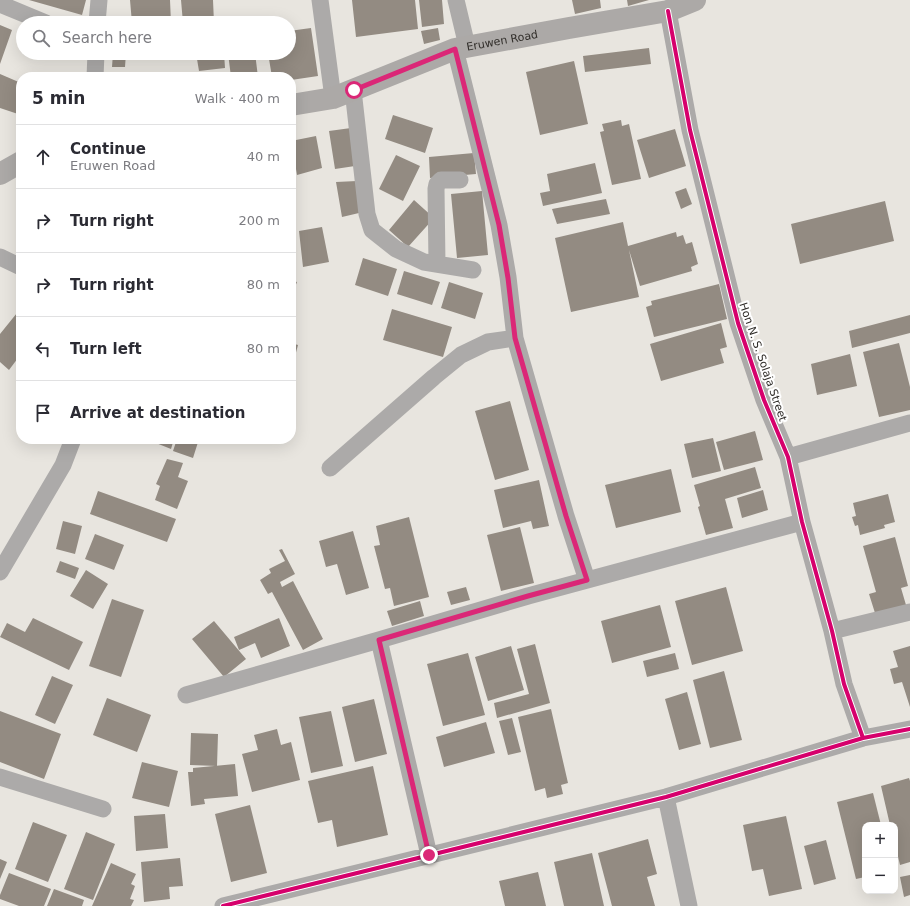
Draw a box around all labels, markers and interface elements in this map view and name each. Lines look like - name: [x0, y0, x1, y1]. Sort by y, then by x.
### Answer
- search box: [16, 16, 296, 60]
- icon: search: [30, 27, 52, 49]
- street label: Eruwen Road: [465, 27, 539, 53]
- text: Search here: [62, 29, 152, 47]
- route start: [345, 81, 363, 99]
- text: 5 min: [32, 88, 85, 108]
- text: Walk · 400 m: [195, 91, 280, 106]
- text: Continue: [70, 140, 146, 158]
- icon: ahead: [32, 146, 54, 168]
- text: 40 m: [247, 149, 280, 164]
- text: Eruwen Road: [70, 158, 155, 173]
- icon: right: [32, 210, 54, 232]
- text: Turn right: [70, 212, 154, 230]
- text: 200 m: [238, 213, 280, 228]
- icon: right: [32, 274, 54, 296]
- text: Turn right: [70, 276, 154, 294]
- text: 80 m: [247, 277, 280, 292]
- street label: Hon N. S. Solaja Street: [737, 301, 790, 424]
- icon: left: [32, 338, 54, 360]
- text: Turn left: [70, 340, 142, 358]
- text: 80 m: [247, 341, 280, 356]
- icon: arrive: [32, 402, 54, 424]
- text: Arrive at destination: [70, 404, 245, 422]
- map controls: [862, 822, 898, 894]
- button: +: [862, 822, 898, 858]
- route end: [420, 846, 438, 864]
- button: −: [862, 858, 898, 894]

